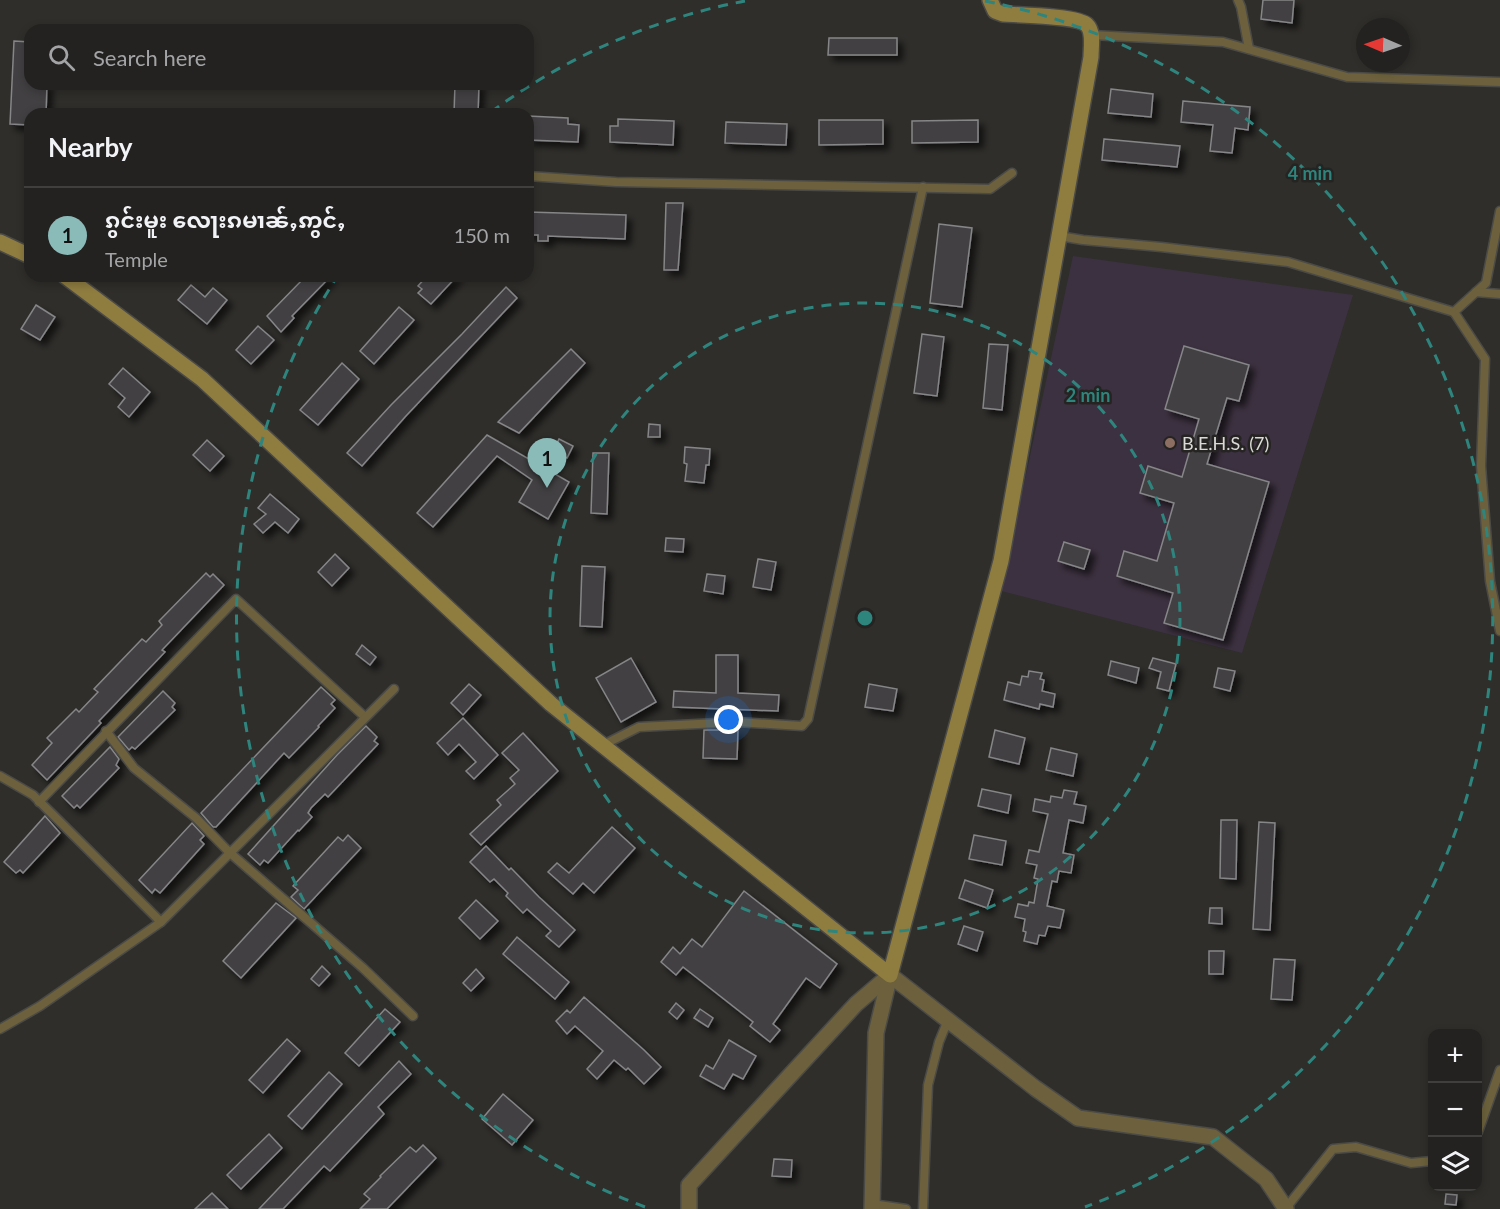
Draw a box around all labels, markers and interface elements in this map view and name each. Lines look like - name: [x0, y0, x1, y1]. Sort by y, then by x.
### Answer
- north arrow: [1356, 18, 1410, 72]
- search box: [24, 24, 534, 90]
- icon: search: [45, 41, 78, 74]
- text: Search here: [93, 44, 206, 71]
- text: Nearby: [48, 131, 133, 163]
- text: 4 min: [1288, 162, 1332, 184]
- text: ၵွင်းမူး လေႃးၵမၢၼ်ႇဢွင်ႇ: [105, 206, 346, 233]
- text: 1: [62, 223, 73, 247]
- text: 150 m: [454, 223, 510, 247]
- text: Temple: [105, 247, 168, 271]
- text: 2 min: [1066, 384, 1110, 406]
- place label: B.E.H.S. (7): [1182, 432, 1269, 454]
- marker: B.E.H.S. (7): [1163, 436, 1177, 450]
- pin: 1: [528, 438, 566, 488]
- centre of rings: [855, 608, 875, 628]
- your location: [714, 705, 743, 734]
- map controls: [1428, 1029, 1482, 1191]
- button: +: [1428, 1029, 1482, 1083]
- button: −: [1428, 1083, 1482, 1137]
- button: layers: [1428, 1137, 1482, 1191]

